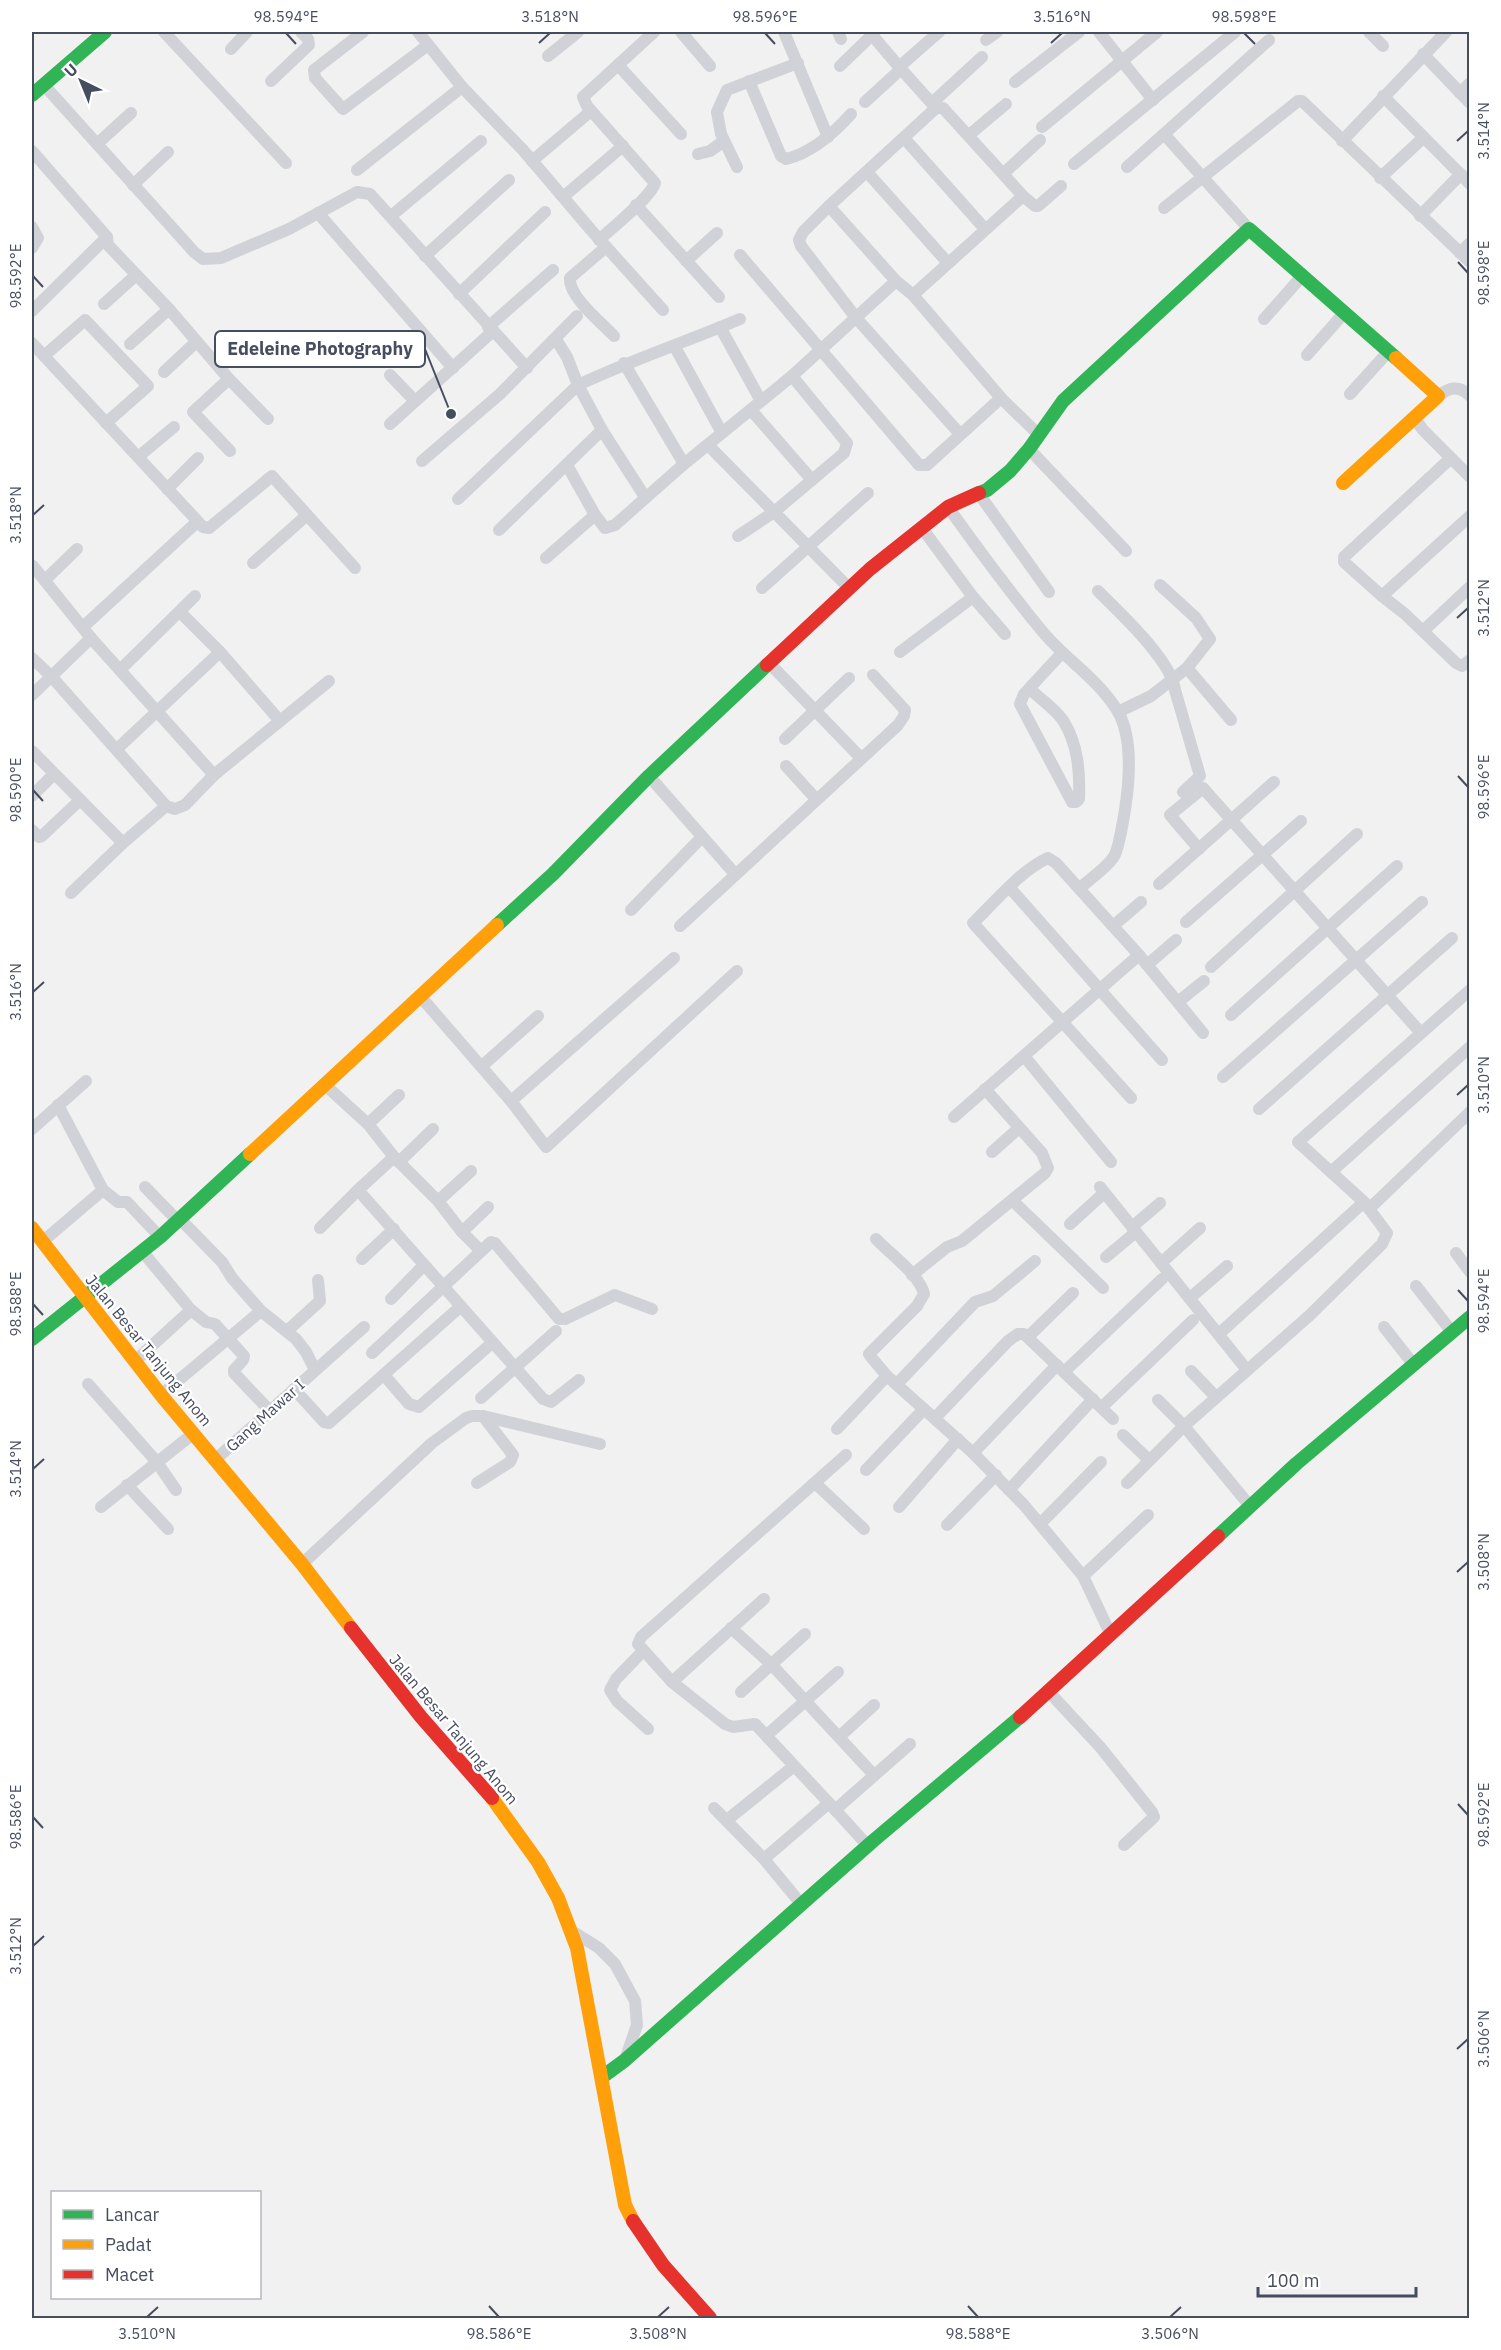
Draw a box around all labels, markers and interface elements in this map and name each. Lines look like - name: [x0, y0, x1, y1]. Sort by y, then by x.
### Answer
- text: 98.594°E: [254, 7, 318, 26]
- text: 3.518°N: [521, 7, 579, 26]
- text: 98.596°E: [733, 7, 797, 26]
- text: 3.516°N: [1033, 7, 1091, 26]
- text: 98.598°E: [1212, 7, 1276, 26]
- north arrow: [51, 51, 111, 111]
- text: U: [60, 59, 82, 81]
- text: 3.514°N: [1474, 102, 1493, 160]
- text: 98.598°E: [1474, 241, 1493, 305]
- text: 98.592°E: [6, 244, 25, 308]
- callout: Edeleine Photography: [215, 331, 425, 367]
- text: Edeleine Photography: [227, 337, 413, 360]
- text: 3.518°N: [6, 486, 25, 544]
- text: 3.512°N: [1474, 579, 1493, 637]
- text: 98.596°E: [1474, 755, 1493, 819]
- text: 98.590°E: [6, 758, 25, 822]
- text: 3.516°N: [6, 963, 25, 1021]
- text: 3.510°N: [1474, 1056, 1493, 1114]
- text: 98.594°E: [1474, 1269, 1493, 1333]
- street label: Jalan Besar Tanjung Anom: [81, 1270, 217, 1430]
- text: 98.588°E: [6, 1272, 25, 1336]
- street label: Gang Mawar I: [221, 1374, 309, 1456]
- text: 3.514°N: [6, 1440, 25, 1498]
- text: 3.508°N: [1474, 1533, 1493, 1591]
- street label: Jalan Besar Tanjung Anom: [385, 1650, 523, 1808]
- text: 98.592°E: [1474, 1783, 1493, 1847]
- text: 98.586°E: [6, 1785, 25, 1849]
- text: 3.512°N: [6, 1917, 25, 1975]
- text: 3.506°N: [1474, 2010, 1493, 2068]
- legend: [51, 2191, 261, 2299]
- text: Lancar: [105, 2203, 160, 2226]
- text: Padat: [105, 2233, 152, 2256]
- scale bar: [1258, 2260, 1416, 2298]
- text: Macet: [105, 2263, 154, 2286]
- text: 100 m: [1267, 2269, 1319, 2292]
- text: 3.510°N: [118, 2324, 176, 2343]
- text: 98.586°E: [467, 2324, 531, 2343]
- text: 3.508°N: [629, 2324, 687, 2343]
- text: 98.588°E: [946, 2324, 1010, 2343]
- text: 3.506°N: [1141, 2324, 1199, 2343]

